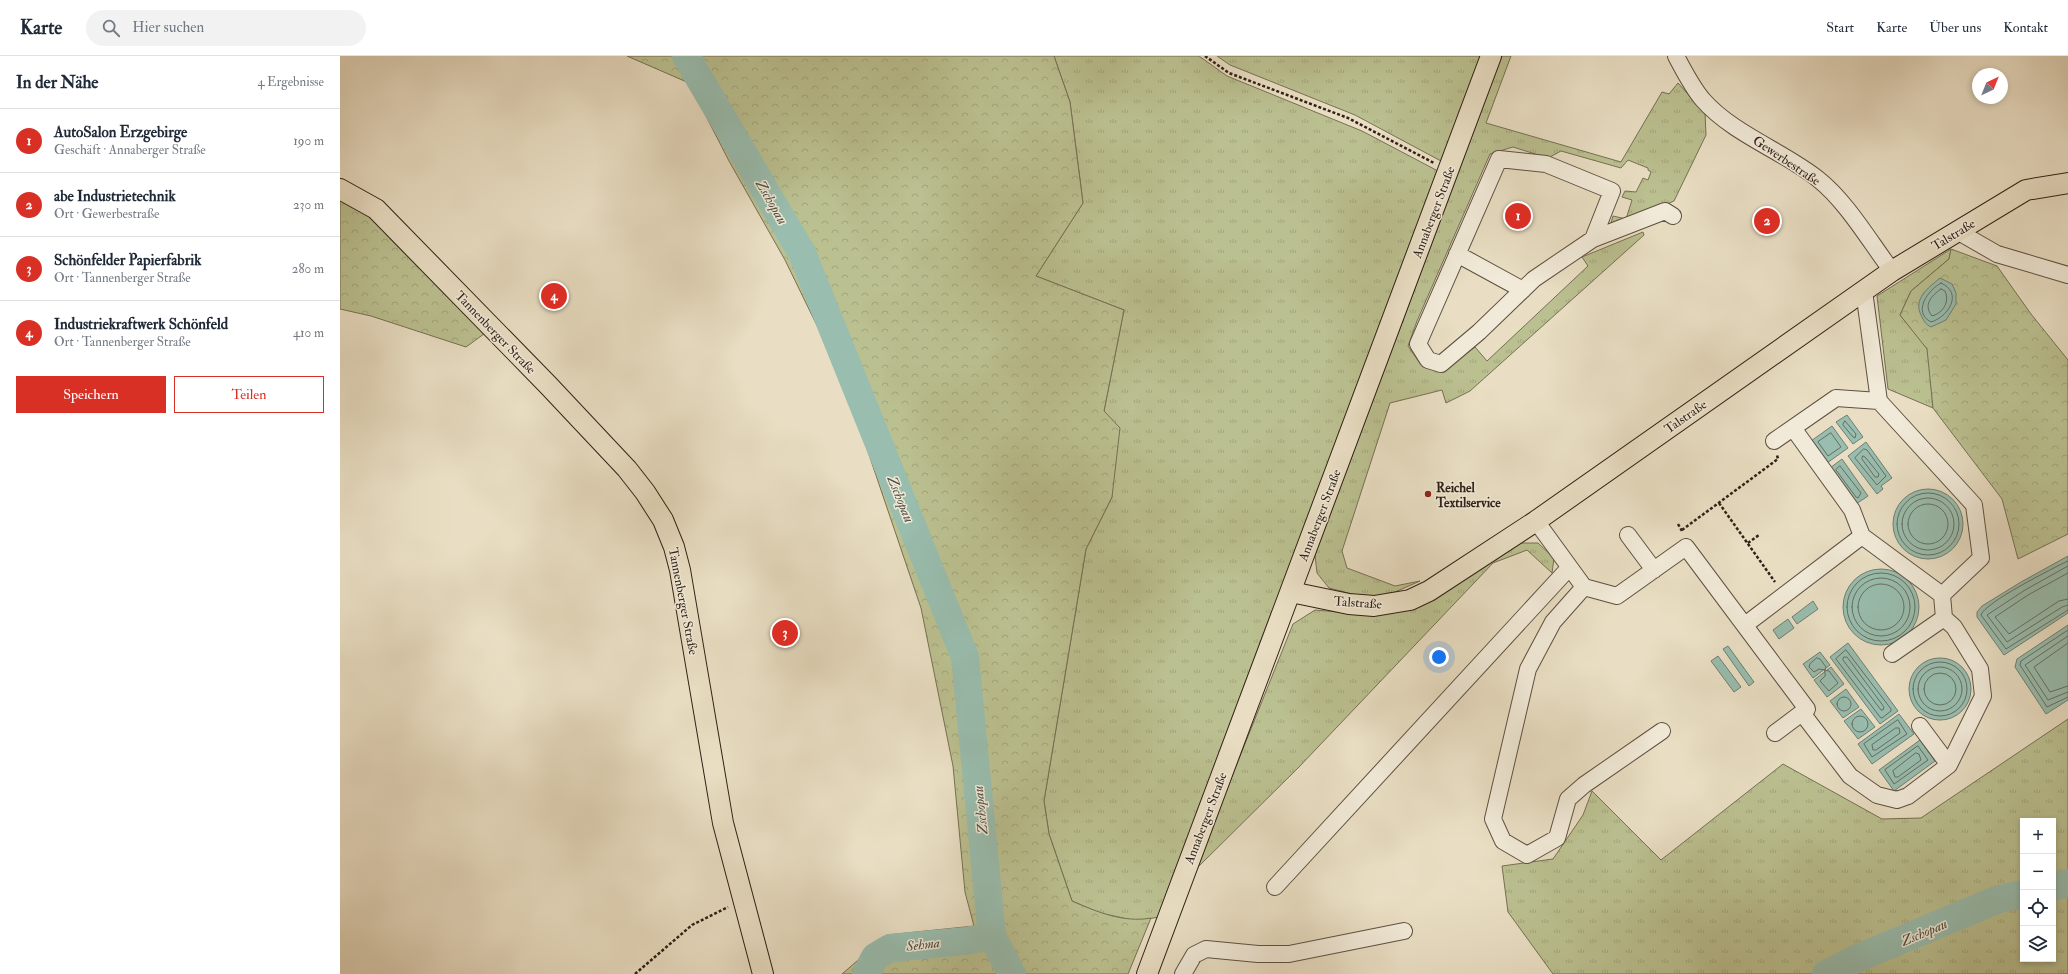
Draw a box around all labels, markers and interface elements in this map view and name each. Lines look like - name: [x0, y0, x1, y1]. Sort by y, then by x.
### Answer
- search box: [86, 10, 366, 46]
- text: Karte: [20, 16, 62, 40]
- icon: search: [100, 17, 122, 39]
- text: Hier suchen: [132, 18, 204, 37]
- text: Start: [1826, 19, 1854, 36]
- text: Karte: [1876, 19, 1907, 36]
- text: Über uns: [1929, 19, 1981, 36]
- text: Kontakt: [2003, 19, 2048, 36]
- north arrow: [1972, 68, 2008, 104]
- text: In der Nähe: [16, 72, 98, 93]
- text: 4 Ergebnisse: [257, 74, 324, 90]
- text: AutoSalon Erzgebirge: [54, 123, 187, 142]
- street label: Gewerbestraße: [1750, 132, 1824, 189]
- text: 1: [27, 133, 31, 149]
- text: 190 m: [293, 133, 324, 149]
- text: Geschäft · Annaberger Straße: [54, 142, 206, 158]
- street label: Annaberger Straße: [1409, 164, 1459, 261]
- water label: Zschopau: [752, 176, 791, 228]
- text: abe Industrietechnik: [54, 187, 176, 206]
- text: 2: [26, 197, 32, 213]
- text: 230 m: [293, 197, 324, 213]
- pin: 1: [1505, 201, 1531, 231]
- text: Ort · Gewerbestraße: [54, 206, 159, 222]
- pin: 2: [1754, 206, 1780, 236]
- street label: Talstraße: [1929, 215, 1979, 254]
- text: Schönfelder Papierfabrik: [54, 251, 201, 270]
- text: 3: [27, 261, 32, 277]
- text: 280 m: [292, 261, 324, 277]
- text: Ort · Tannenberger Straße: [54, 270, 191, 286]
- pin: 4: [541, 281, 567, 311]
- street label: Tannenberger Straße: [452, 288, 539, 378]
- text: Industriekraftwerk Schönfeld: [54, 315, 228, 334]
- text: 4: [25, 325, 33, 341]
- text: 410 m: [293, 325, 324, 341]
- text: Ort · Tannenberger Straße: [54, 334, 191, 350]
- button: Speichern: [16, 376, 166, 413]
- button: Teilen: [174, 376, 324, 413]
- street label: Talstraße: [1661, 396, 1710, 437]
- street label: Annaberger Straße: [1295, 467, 1345, 564]
- water label: Zschopau: [883, 473, 918, 525]
- place label: Reichel Textilservice: [1435, 480, 1501, 511]
- marker: Reichel Textilservice: [1423, 489, 1433, 499]
- street label: Tannenberger Straße: [665, 546, 701, 657]
- street label: Talstraße: [1333, 593, 1383, 613]
- pin: 3: [772, 618, 798, 648]
- your location: [1429, 647, 1449, 667]
- street label: Annaberger Straße: [1181, 770, 1231, 867]
- water label: Zschopau: [969, 785, 992, 836]
- map controls: [2020, 818, 2056, 962]
- button: +: [2020, 818, 2056, 854]
- button: −: [2020, 854, 2056, 890]
- button: locate: [2020, 890, 2056, 926]
- water label: Zschopau: [1898, 915, 1950, 950]
- button: layers: [2020, 926, 2056, 962]
- water label: Sehma: [904, 934, 942, 955]

